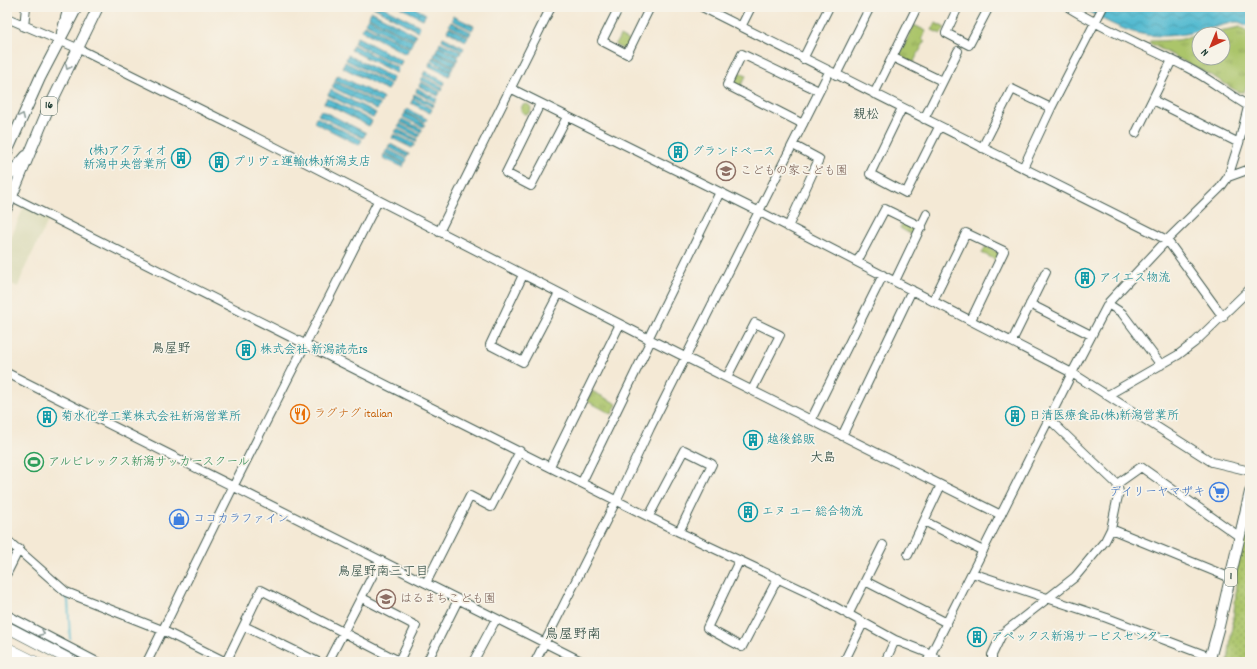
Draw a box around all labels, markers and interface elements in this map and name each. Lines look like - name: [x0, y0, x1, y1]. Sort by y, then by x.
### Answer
- north arrow: [1191, 26, 1231, 66]
- text: N: [1198, 44, 1213, 59]
- one-way arrow: [65, 63, 73, 70]
- road number: 16: [41, 97, 57, 115]
- district label: 親松: [853, 106, 879, 125]
- one-way arrow: [17, 113, 25, 121]
- building icon: グランドベース: [667, 141, 689, 163]
- place label: (株)アクティオ 新潟中央営業所: [83, 143, 167, 174]
- place label: グランドベース: [692, 144, 775, 161]
- building icon: (株)アクティオ 新潟中央営業所: [170, 147, 192, 169]
- building icon: プリヴェ運輸(株)新潟支店: [208, 151, 230, 173]
- place label: プリヴェ運輸(株)新潟支店: [233, 154, 371, 171]
- school or university icon: こどもの家こども園: [715, 160, 737, 182]
- place label: こどもの家こども園: [740, 163, 848, 180]
- building icon: アイエス物流: [1074, 267, 1096, 289]
- place label: アイエス物流: [1099, 270, 1170, 287]
- building icon: 株式会社 新潟読売IS: [235, 339, 257, 361]
- district label: 鳥屋野: [151, 340, 191, 359]
- place label: 株式会社 新潟読売IS: [260, 342, 368, 359]
- restaurant icon: ラグナグ italian: [289, 403, 311, 425]
- building icon: 日清医療食品(株)新潟営業所: [1004, 405, 1026, 427]
- building icon: 菊水化学工業株式会社新潟営業所: [36, 406, 58, 428]
- place label: ラグナグ italian: [314, 406, 393, 423]
- place label: 日清医療食品(株)新潟営業所: [1029, 408, 1179, 425]
- place label: 菊水化学工業株式会社新潟営業所: [61, 409, 241, 426]
- building icon: 越後銘販: [742, 429, 764, 451]
- place label: 越後銘販: [767, 432, 815, 449]
- district label: 大島: [810, 449, 836, 468]
- sports icon: アルビレックス新潟サッカースクール: [23, 451, 45, 473]
- place label: アルビレックス新潟サッカースクール: [48, 454, 250, 471]
- supermarket icon: デイリーヤマザキ: [1208, 481, 1230, 503]
- place label: デイリーヤマザキ: [1109, 484, 1205, 501]
- building icon: エヌ ユー 総合物流: [737, 501, 759, 523]
- place label: エヌ ユー 総合物流: [762, 504, 863, 521]
- shop icon: ココカラファイン: [168, 508, 190, 530]
- place label: ココカラファイン: [193, 511, 289, 528]
- district label: 鳥屋野南三丁目: [337, 563, 429, 582]
- road number: 1: [1225, 568, 1237, 586]
- school or university icon: はるまちこども園: [375, 588, 397, 610]
- place label: はるまちこども園: [400, 591, 496, 608]
- district label: 鳥屋野南: [545, 625, 601, 645]
- building icon: アペックス新潟サービスセンター: [966, 626, 988, 648]
- one-way arrow: [37, 628, 45, 636]
- place label: アペックス新潟サービスセンター: [991, 629, 1170, 646]

